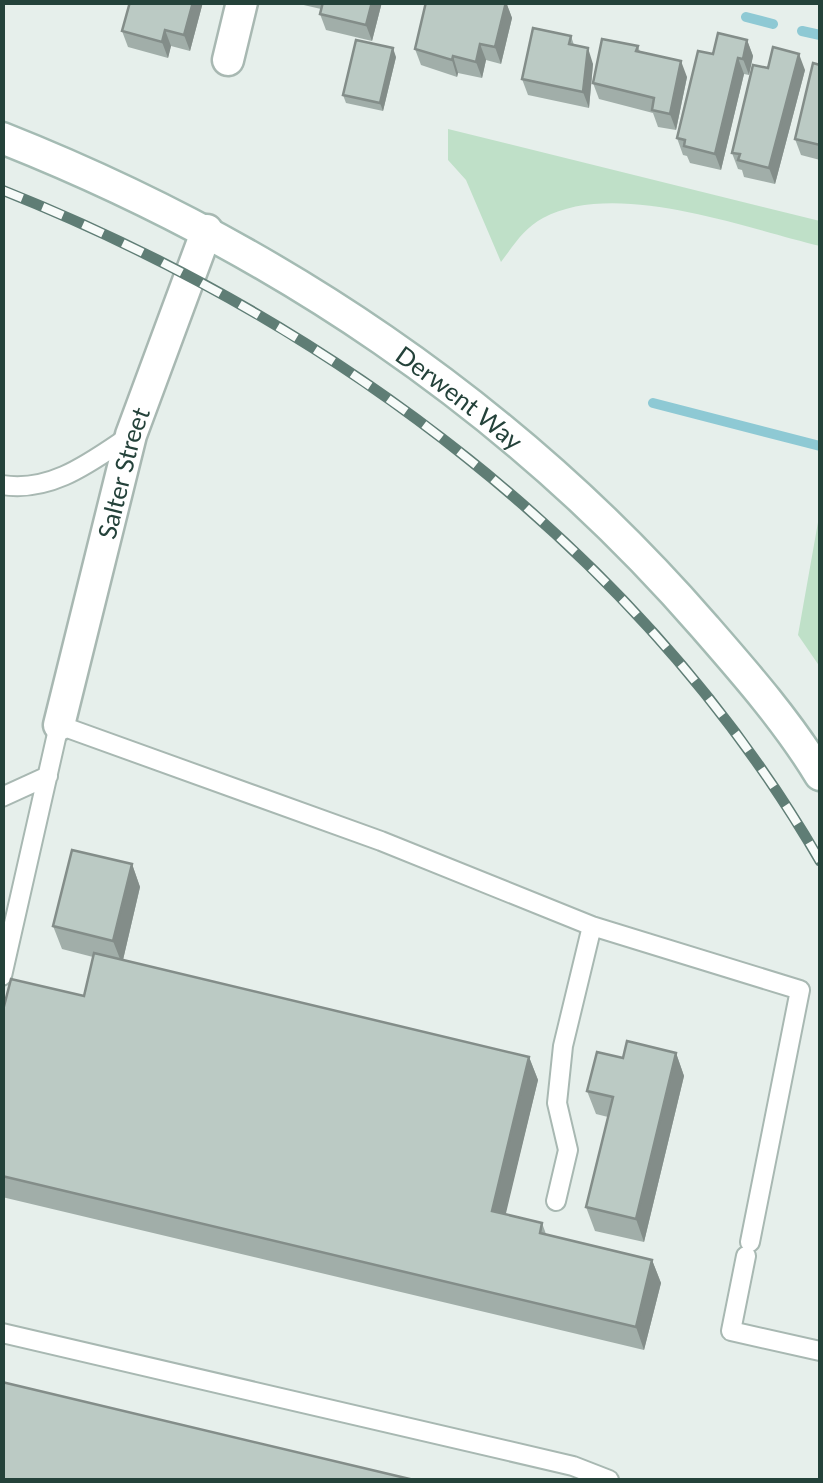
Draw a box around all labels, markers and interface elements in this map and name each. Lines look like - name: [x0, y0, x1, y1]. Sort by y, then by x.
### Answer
- street label: Derwent Way: [391, 339, 529, 456]
- street label: Salter Street: [91, 403, 155, 542]

